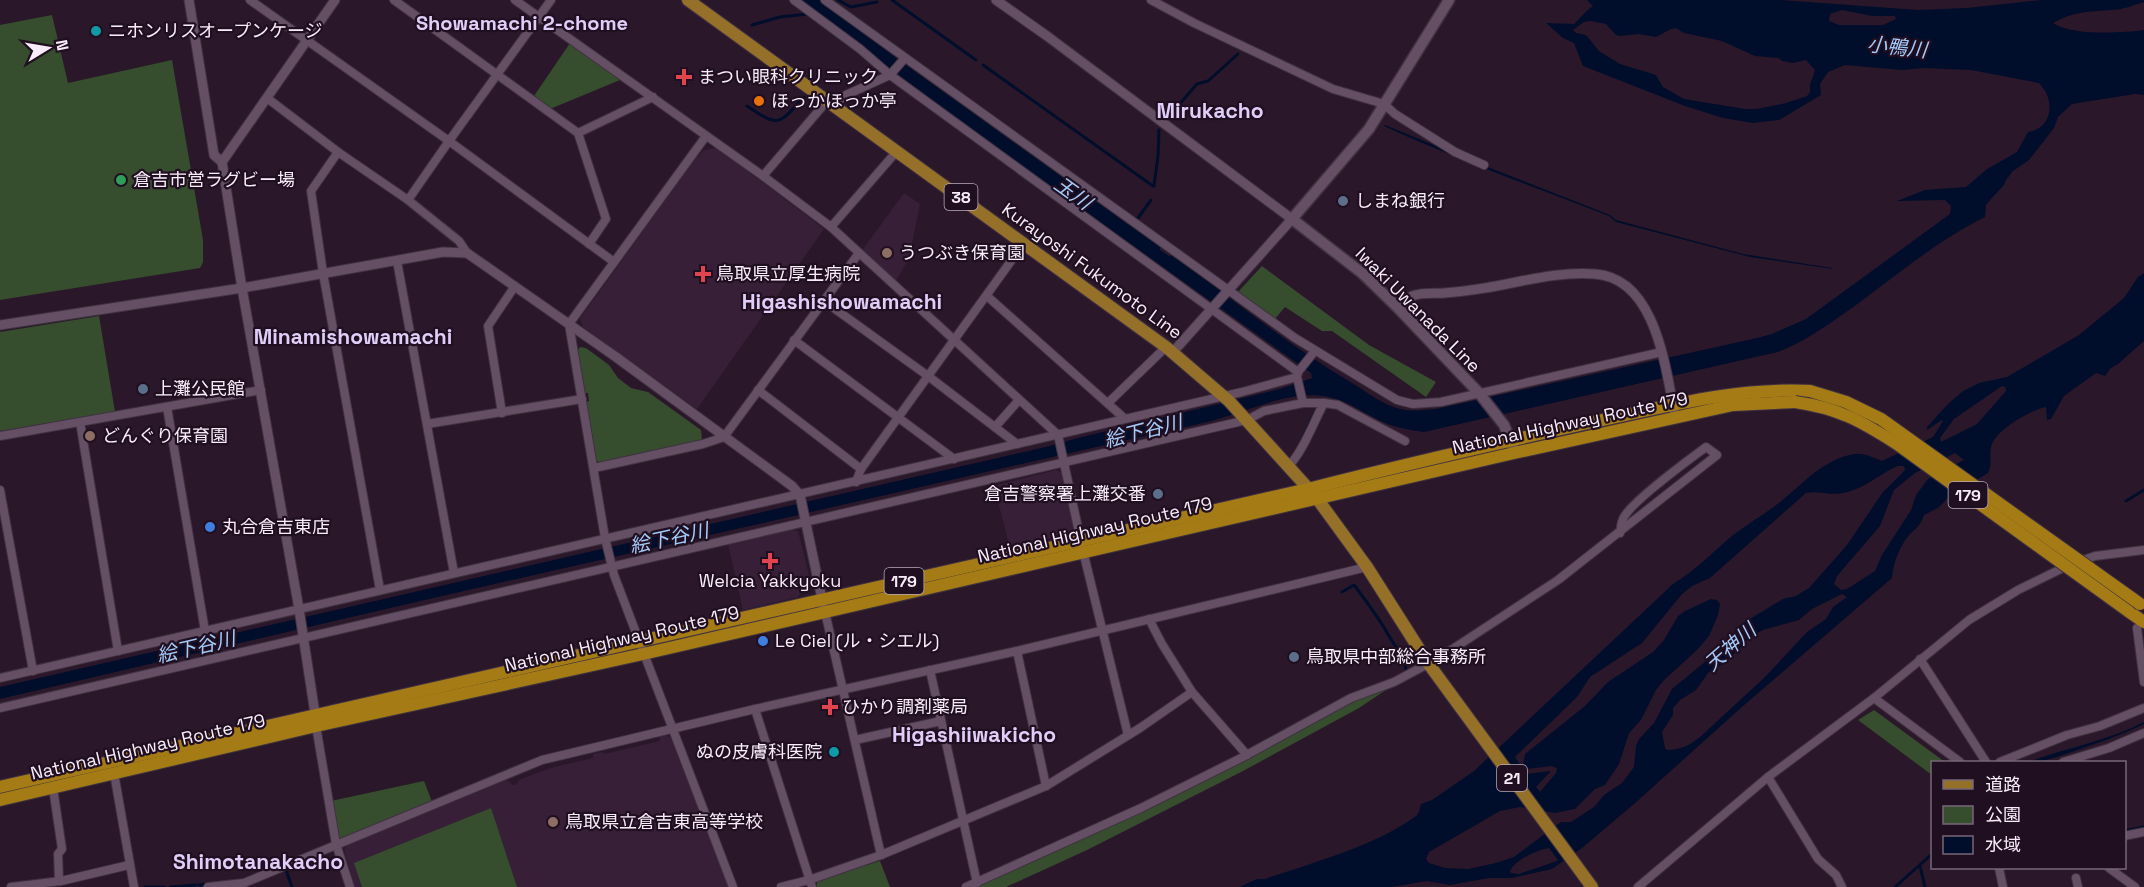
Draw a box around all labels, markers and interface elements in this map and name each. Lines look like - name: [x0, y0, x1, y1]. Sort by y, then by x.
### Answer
- district label: Showamachi 2-chome: [416, 10, 628, 36]
- north arrow: [18, 18, 78, 78]
- place label: ニホンリスオープンケージ: [108, 19, 323, 42]
- marker: ニホンリスオープンケージ: [89, 24, 103, 38]
- water label: 小鴨川: [1866, 31, 1930, 63]
- text: N: [51, 38, 74, 53]
- place label: まつい眼科クリニック: [698, 65, 878, 88]
- marker: まつい眼科クリニック: [675, 68, 693, 86]
- place label: ほっかほっか亭: [771, 89, 897, 112]
- marker: ほっかほっか亭: [752, 94, 766, 108]
- district label: Mirukacho: [1156, 97, 1264, 124]
- place label: 倉吉市営ラグビー場: [133, 168, 295, 191]
- water label: 玉川: [1049, 171, 1098, 216]
- marker: 倉吉市営ラグビー場: [114, 173, 128, 187]
- road number: 38: [944, 184, 978, 210]
- place label: しまね銀行: [1355, 189, 1445, 212]
- marker: しまね銀行: [1336, 194, 1350, 208]
- street label: Kurayoshi Fukumoto Line: [998, 197, 1187, 344]
- place label: うつぶき保育園: [899, 241, 1025, 264]
- street label: Iwaki Uwanada Line: [1351, 242, 1486, 377]
- marker: うつぶき保育園: [880, 246, 894, 260]
- place label: 鳥取県立厚生病院: [716, 262, 860, 285]
- marker: 鳥取県立厚生病院: [694, 265, 712, 283]
- district label: Higashishowamachi: [742, 288, 942, 315]
- district label: Minamishowamachi: [254, 323, 452, 350]
- place label: 上灘公民館: [155, 377, 245, 400]
- marker: 上灘公民館: [136, 382, 150, 396]
- street label: National Highway Route 179: [1450, 386, 1690, 459]
- water label: 絵下谷川: [1101, 408, 1187, 453]
- place label: どんぐり保育園: [102, 424, 228, 447]
- marker: どんぐり保育園: [83, 429, 97, 443]
- place label: 倉吉警察署上灘交番: [984, 482, 1146, 505]
- road number: 179: [1948, 482, 1988, 508]
- marker: 倉吉警察署上灘交番: [1151, 487, 1165, 501]
- street label: National Highway Route 179: [975, 491, 1214, 568]
- place label: 丸合倉吉東店: [222, 515, 330, 538]
- water label: 絵下谷川: [627, 517, 713, 559]
- marker: 丸合倉吉東店: [203, 520, 217, 534]
- marker: Welcia Yakkyoku: [763, 554, 777, 568]
- road number: 179: [884, 568, 924, 594]
- place label: Welcia Yakkyoku: [699, 569, 841, 592]
- street label: National Highway Route 179: [502, 600, 741, 677]
- water label: 天神川: [1699, 616, 1763, 676]
- water label: 絵下谷川: [154, 625, 240, 669]
- place label: Le Ciel (ル・シエル): [775, 629, 939, 652]
- marker: Le Ciel (ル・シエル): [756, 634, 770, 648]
- place label: 鳥取県中部総合事務所: [1306, 645, 1486, 668]
- marker: 鳥取県中部総合事務所: [1287, 650, 1301, 664]
- place label: ひかり調剤薬局: [842, 695, 968, 718]
- marker: ひかり調剤薬局: [823, 700, 837, 714]
- street label: National Highway Route 179: [28, 708, 267, 785]
- district label: Higashiiwakicho: [892, 721, 1056, 748]
- place label: ぬの皮膚科医院: [696, 740, 822, 763]
- marker: ぬの皮膚科医院: [827, 745, 841, 759]
- legend: [1931, 761, 2126, 869]
- road number: 21: [1497, 765, 1527, 791]
- text: 道路: [1985, 773, 2021, 796]
- text: 公園: [1985, 803, 2021, 826]
- place label: 鳥取県立倉吉東高等学校: [565, 810, 763, 833]
- marker: 鳥取県立倉吉東高等学校: [546, 815, 560, 829]
- text: 水域: [1985, 833, 2021, 856]
- district label: Shimotanakacho: [173, 848, 343, 875]

